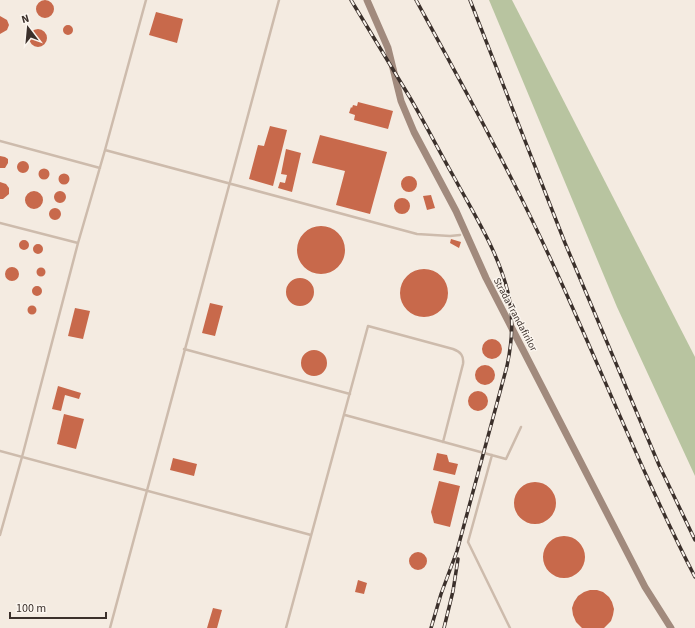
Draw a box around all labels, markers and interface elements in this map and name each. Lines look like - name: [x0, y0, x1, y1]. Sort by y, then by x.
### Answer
- north arrow: [8, 8, 48, 48]
- text: N: [20, 11, 31, 27]
- street label: Strada Trandafirilor: [490, 275, 541, 354]
- scale bar: [10, 594, 106, 620]
- text: 100 m: [16, 600, 46, 617]

